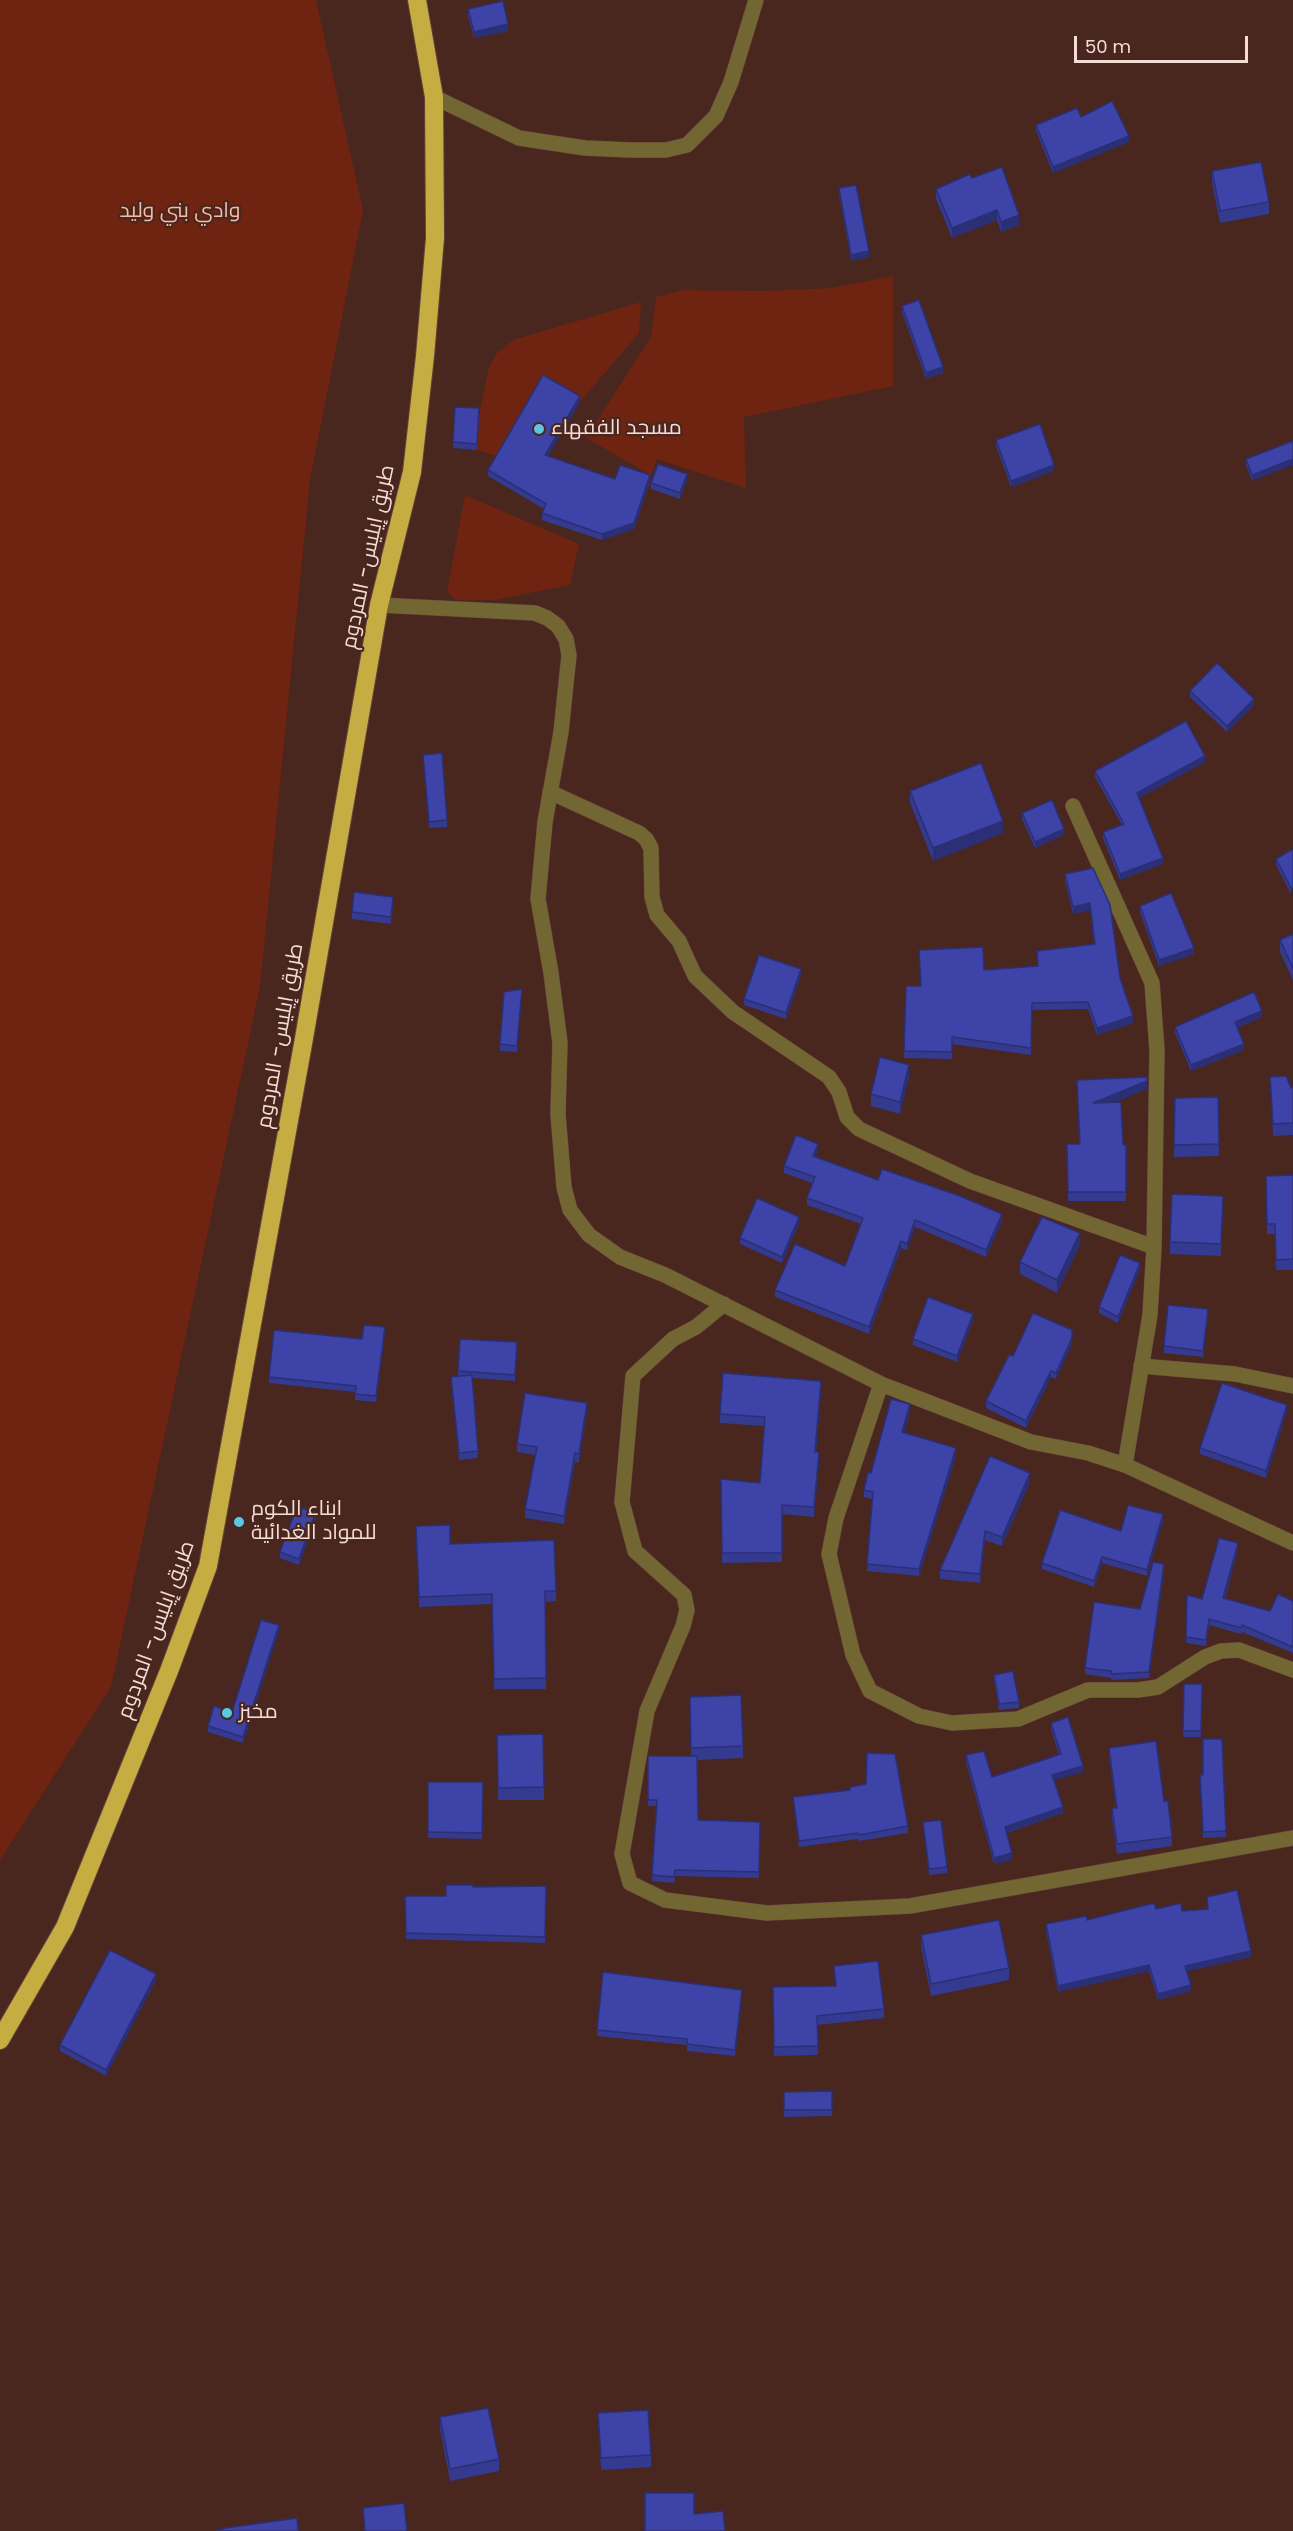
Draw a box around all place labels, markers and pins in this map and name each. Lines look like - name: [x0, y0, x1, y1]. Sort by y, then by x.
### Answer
- place label: مسجد الفقهاء: [551, 416, 682, 442]
- marker: مسجد الفقهاء: [532, 422, 546, 436]
- place label: ابناء الكوم للمواد الغدائية: [251, 1497, 377, 1547]
- marker: ابناء الكوم للمواد الغدائية: [232, 1515, 246, 1529]
- place label: مخبز: [239, 1700, 278, 1726]
- marker: مخبز: [220, 1706, 234, 1720]

